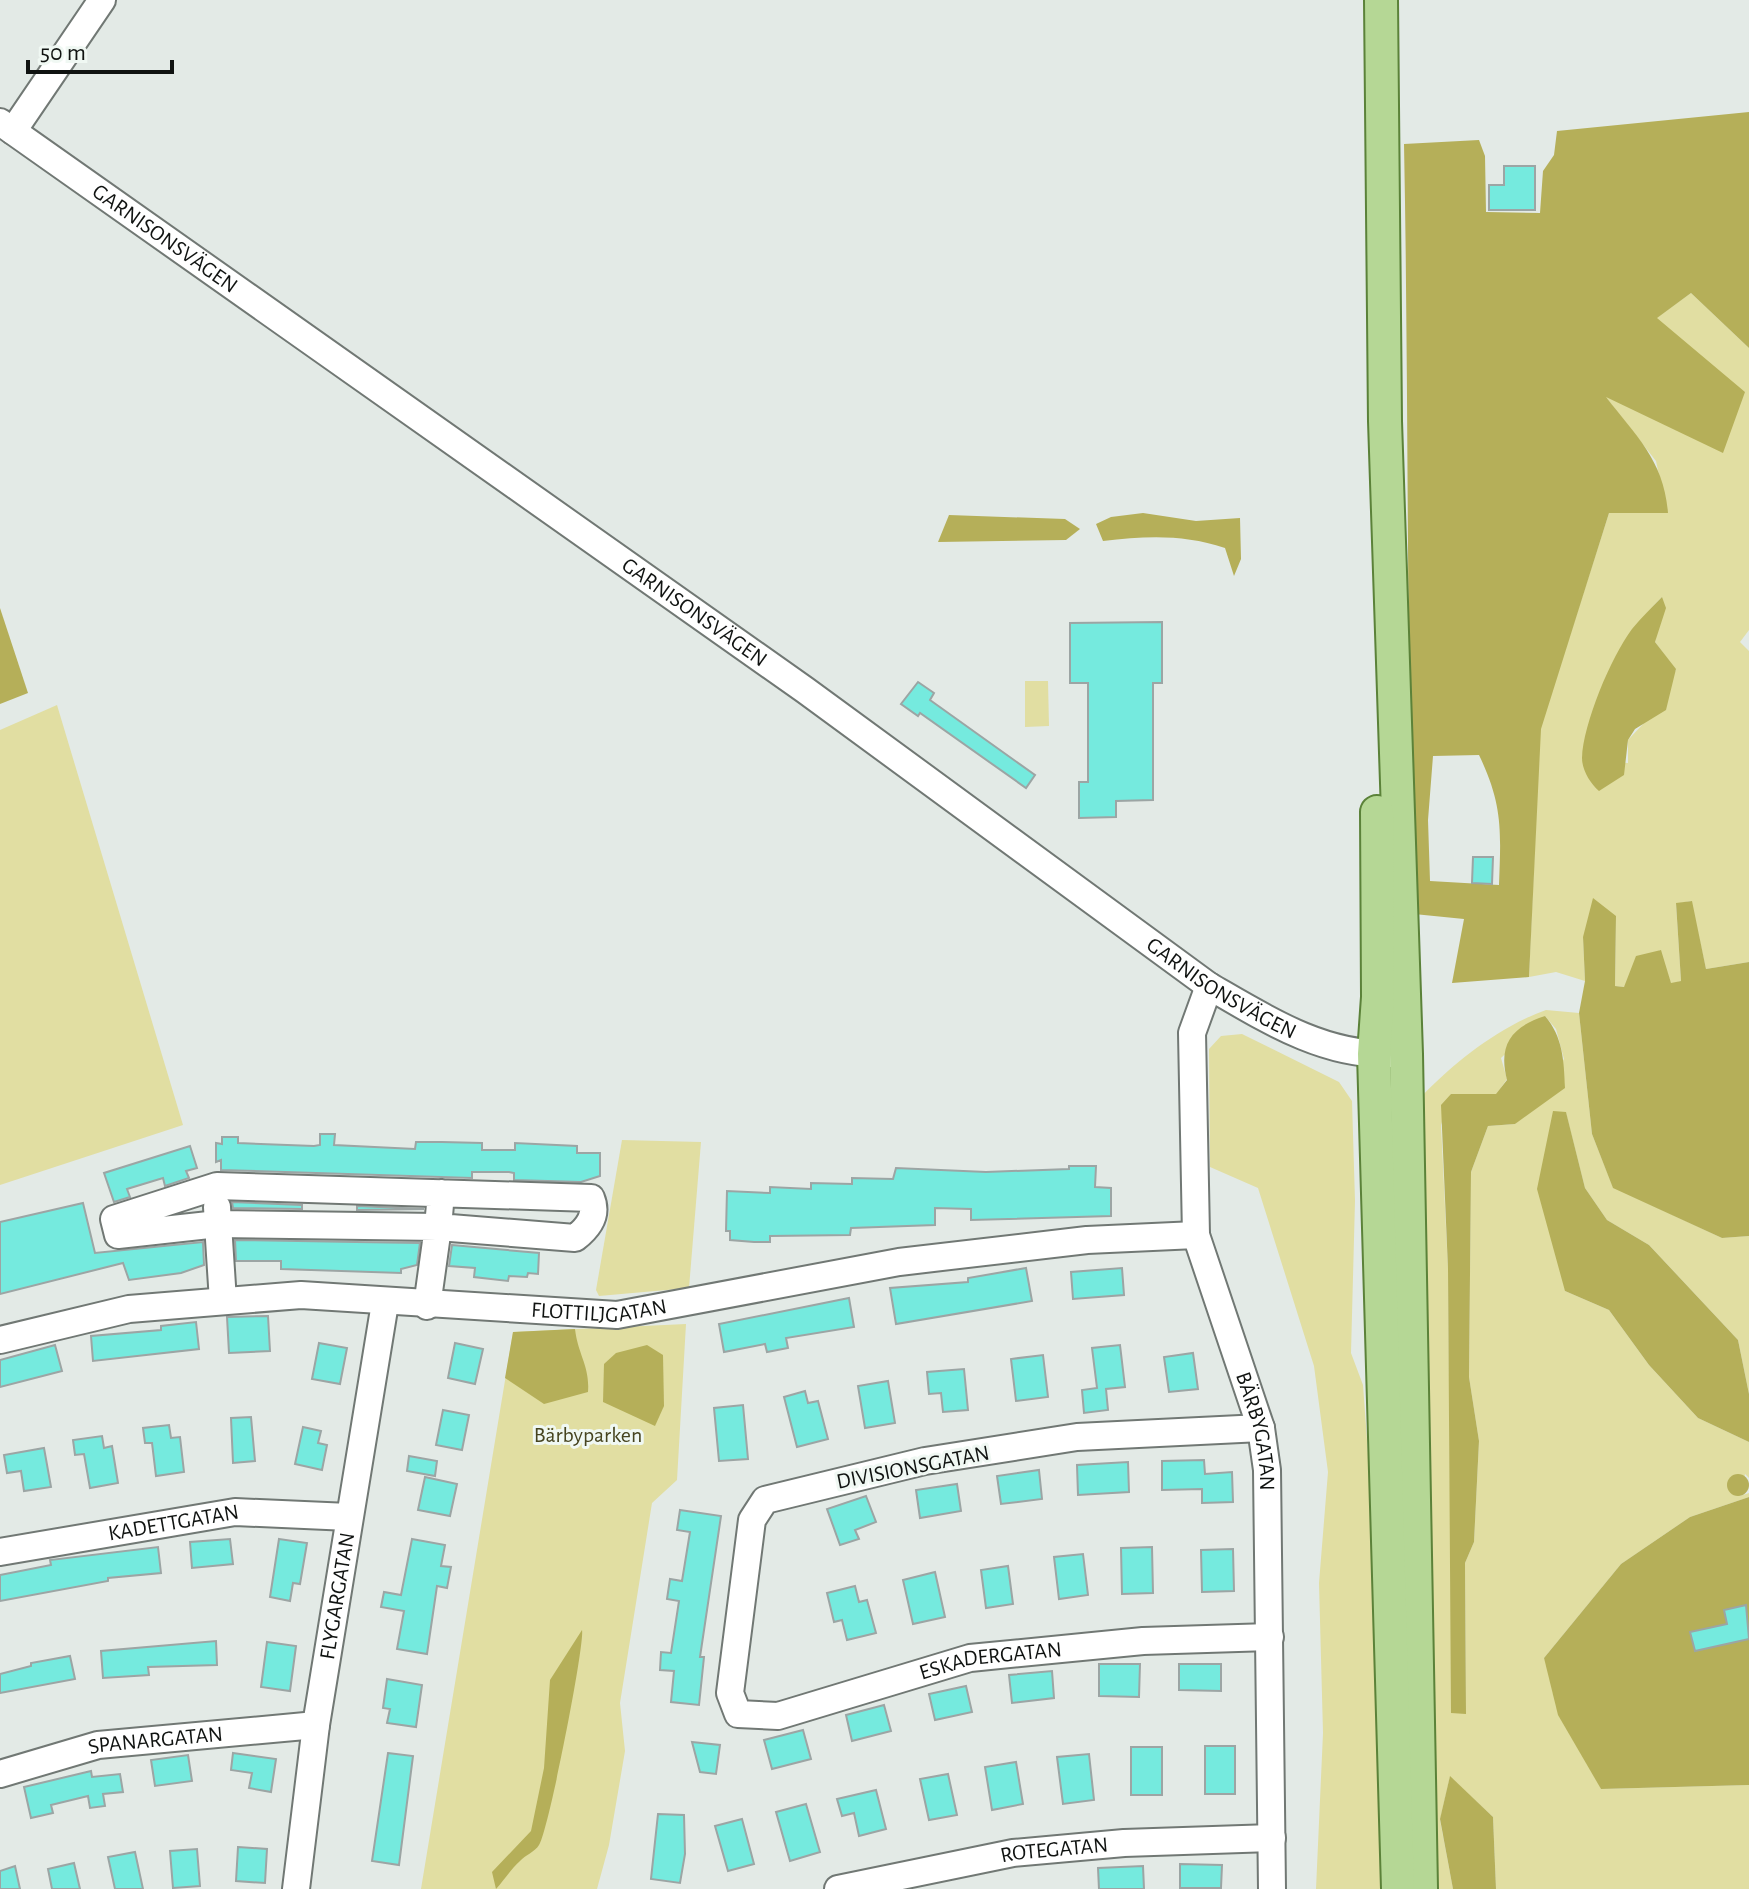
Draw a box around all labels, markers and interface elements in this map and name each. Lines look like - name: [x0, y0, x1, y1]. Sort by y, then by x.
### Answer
- scale bar: [28, 24, 172, 74]
- text: 50 m: [40, 41, 86, 65]
- street label: GARNISONSVÄGEN: [88, 180, 242, 297]
- street label: GARNISONSVÄGEN: [618, 553, 771, 671]
- street label: GARNISONSVÄGEN: [1143, 933, 1300, 1043]
- street label: FLOTTILJGATAN: [531, 1295, 668, 1326]
- street label: BÄRBYGATAN: [1232, 1369, 1279, 1491]
- park label: Bärbyparken: [534, 1424, 642, 1446]
- street label: DIVISIONSGATAN: [835, 1441, 991, 1493]
- street label: KADETTGATAN: [106, 1501, 241, 1544]
- street label: FLYGARGATAN: [316, 1531, 358, 1661]
- street label: ESKADERGATAN: [917, 1638, 1063, 1684]
- street label: SPANARGATAN: [85, 1723, 224, 1758]
- street label: ROTEGATAN: [998, 1833, 1109, 1866]

